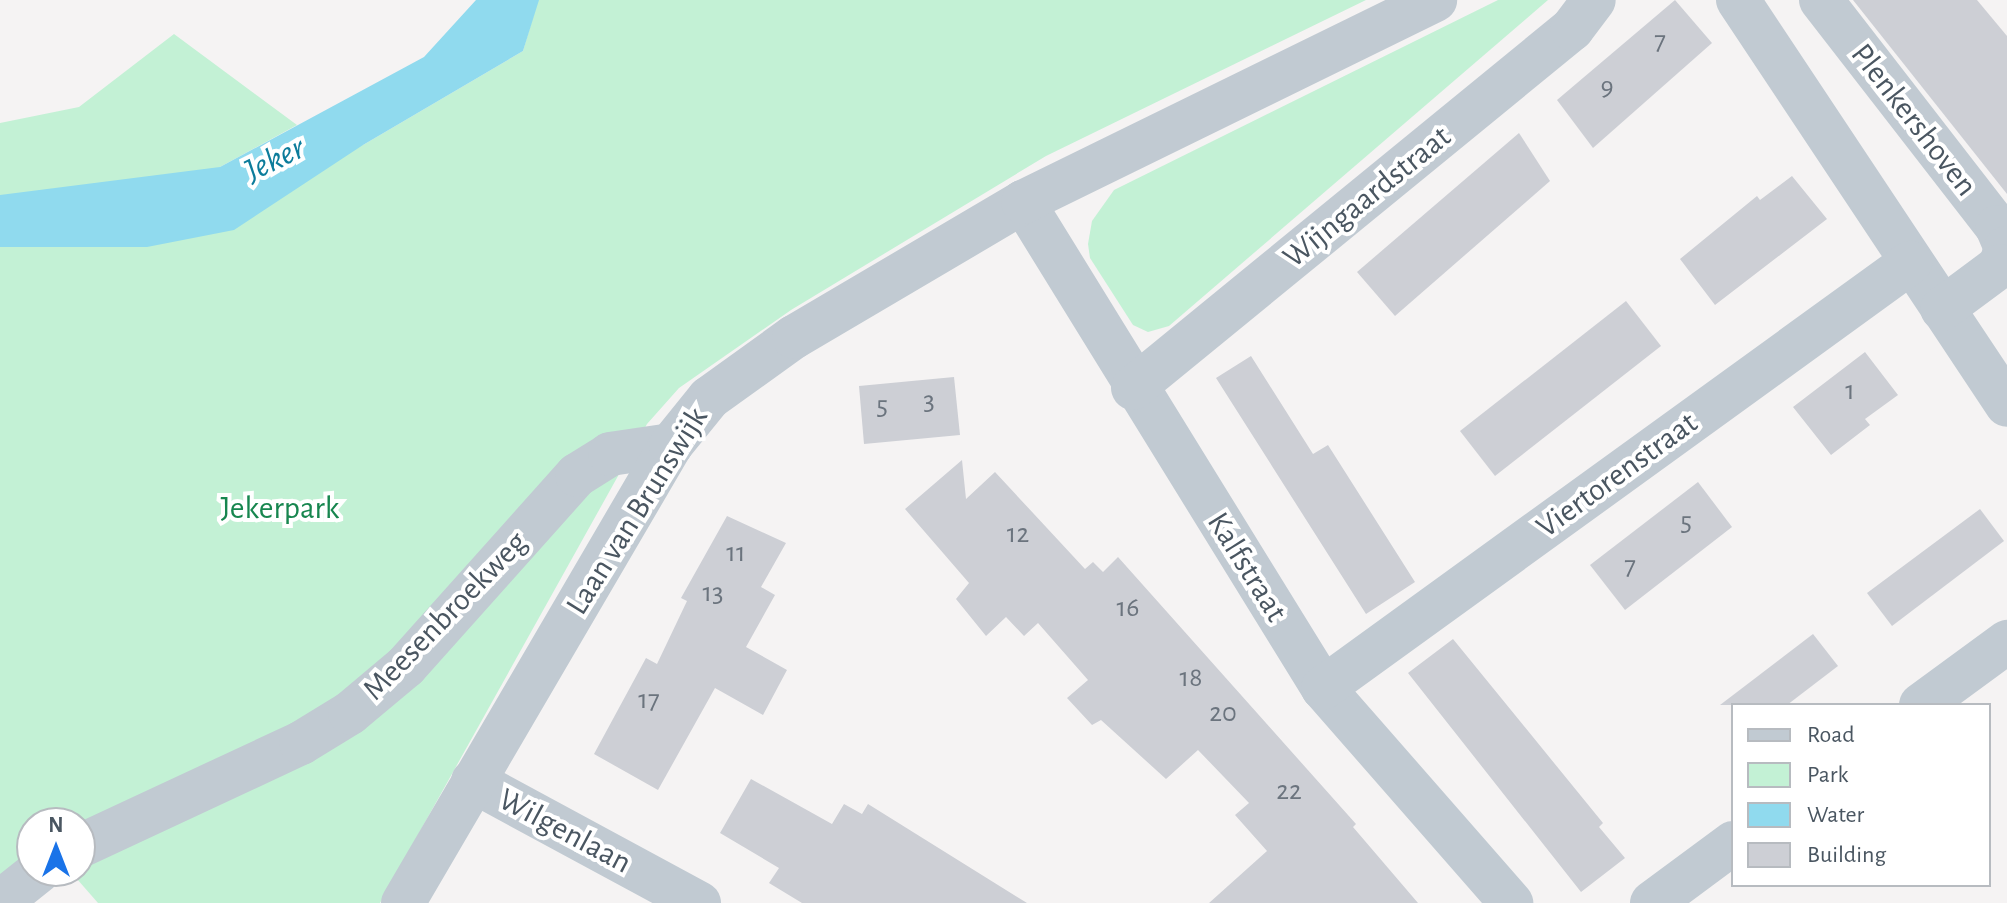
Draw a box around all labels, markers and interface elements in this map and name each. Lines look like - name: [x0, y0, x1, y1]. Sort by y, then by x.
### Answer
- house number: 7: [1654, 24, 1666, 58]
- street label: Plenkershoven: [1843, 36, 1985, 204]
- house number: 9: [1600, 70, 1614, 104]
- street label: Wijngaardstraat: [1275, 118, 1459, 276]
- water label: Jeker: [238, 128, 312, 192]
- house number: 1: [1845, 374, 1855, 408]
- house number: 3: [923, 384, 935, 418]
- house number: 5: [876, 389, 888, 423]
- street label: Laan van Brunswijk: [558, 400, 716, 622]
- street label: Viertorenstraat: [1529, 404, 1705, 546]
- park label: Jekerpark: [221, 489, 339, 527]
- street label: Kalfstraat: [1199, 505, 1295, 629]
- house number: 5: [1680, 505, 1692, 539]
- house number: 12: [1007, 517, 1029, 551]
- street label: Meesenbroekweg: [355, 524, 535, 708]
- house number: 11: [726, 536, 746, 570]
- house number: 7: [1624, 549, 1636, 583]
- house number: 13: [702, 576, 724, 610]
- house number: 16: [1117, 591, 1139, 625]
- house number: 18: [1180, 661, 1202, 695]
- house number: 17: [638, 683, 660, 717]
- house number: 20: [1209, 696, 1237, 730]
- legend: [1731, 703, 1991, 887]
- text: Road: [1807, 723, 1855, 747]
- text: Park: [1807, 763, 1848, 787]
- house number: 22: [1276, 774, 1302, 808]
- street label: Wilgenlaan: [492, 780, 638, 882]
- text: Water: [1807, 803, 1864, 827]
- north arrow: [16, 807, 96, 887]
- text: N: [48, 814, 64, 836]
- text: Building: [1807, 843, 1886, 867]

